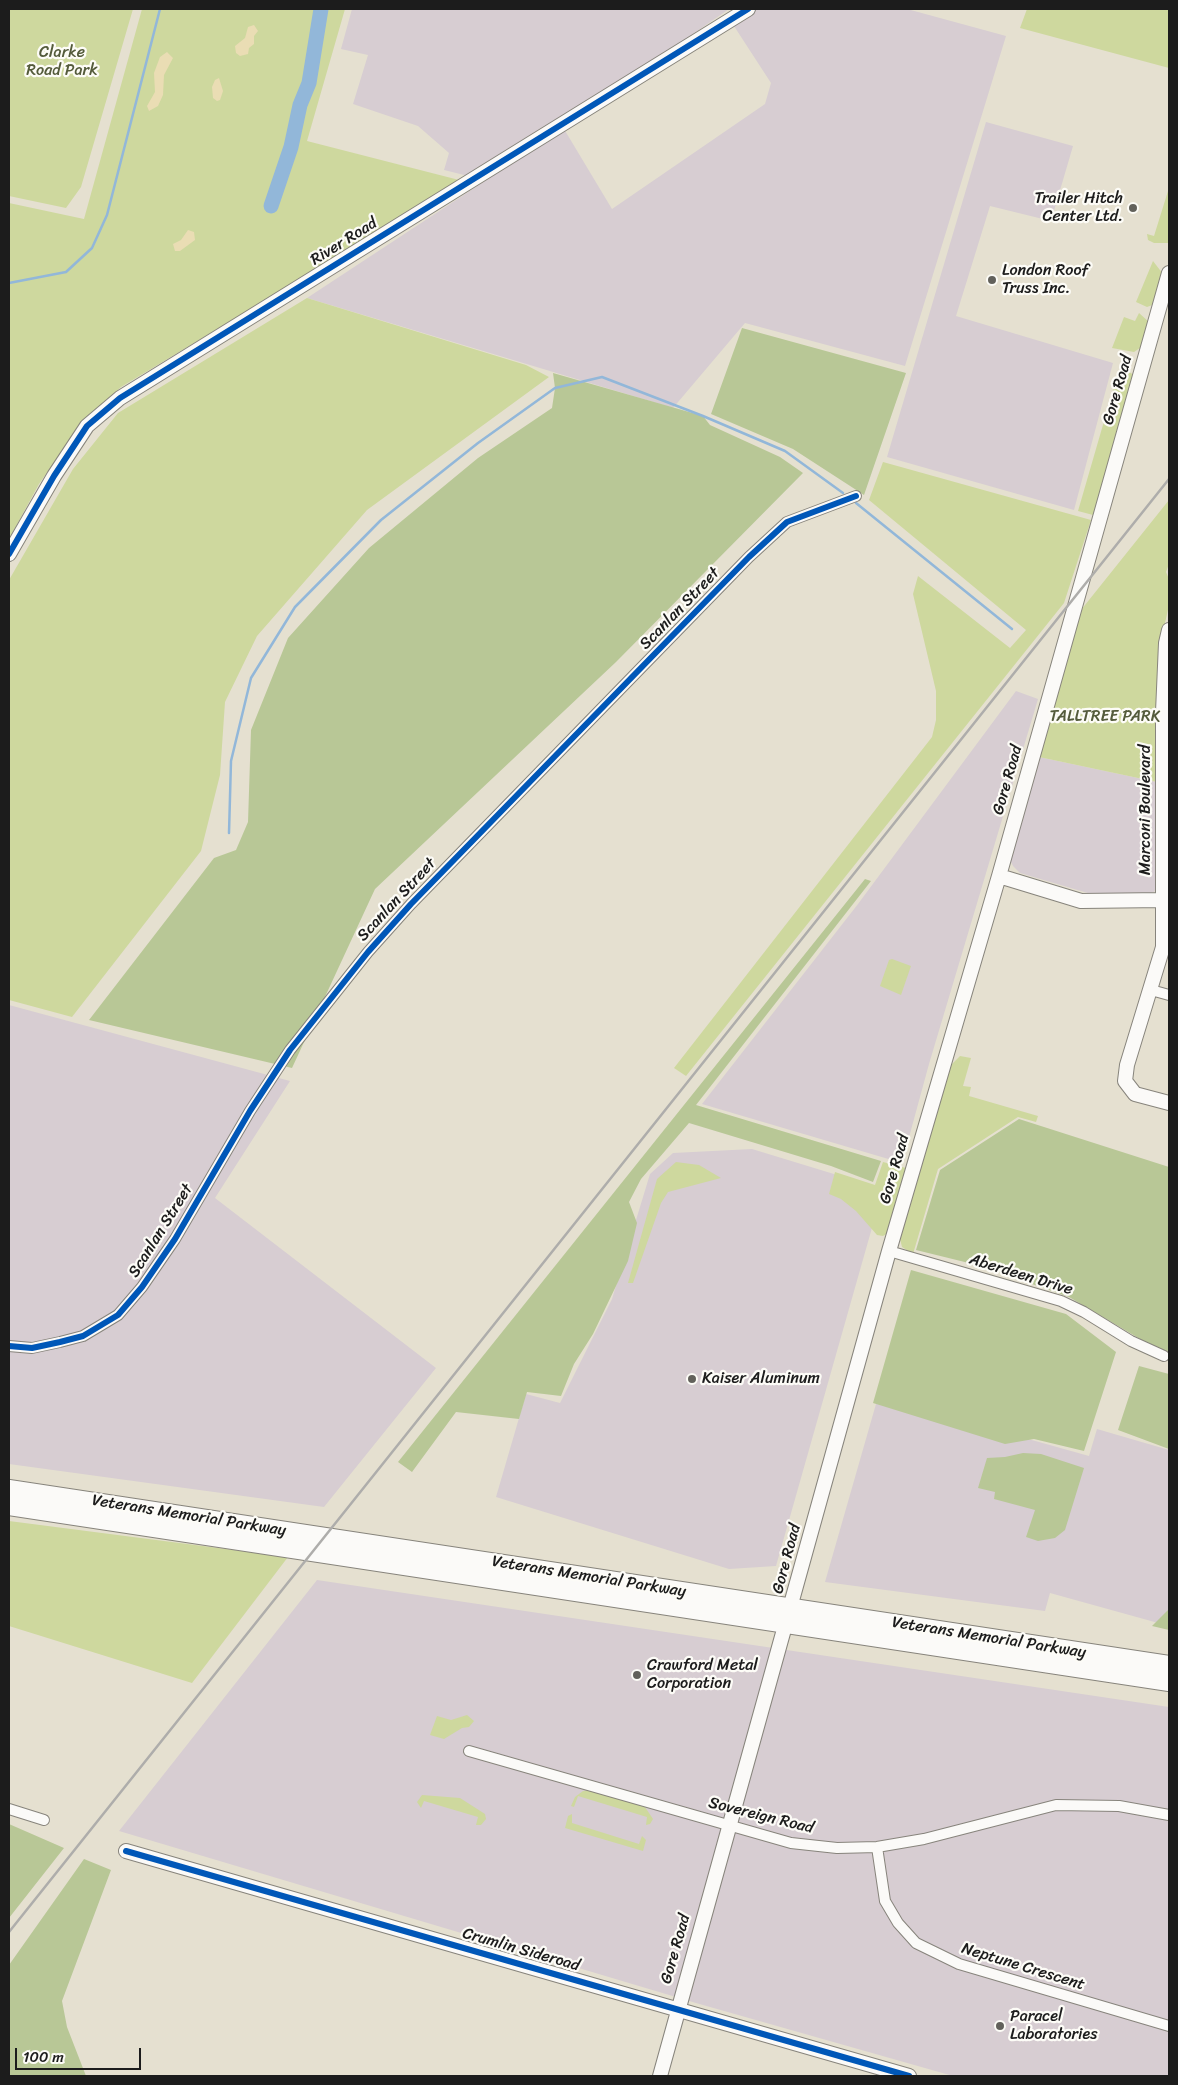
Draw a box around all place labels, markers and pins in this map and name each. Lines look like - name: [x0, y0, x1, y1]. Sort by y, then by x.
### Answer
- place label: Trailer Hitch Center Ltd.: [1034, 189, 1123, 227]
- marker: Trailer Hitch Center Ltd.: [1127, 202, 1139, 214]
- place label: London Roof Truss Inc.: [1002, 261, 1089, 299]
- marker: London Roof Truss Inc.: [986, 274, 998, 286]
- place label: Kaiser Aluminum: [702, 1369, 820, 1389]
- marker: Kaiser Aluminum: [686, 1373, 698, 1385]
- place label: Crawford Metal Corporation: [647, 1656, 758, 1694]
- marker: Crawford Metal Corporation: [631, 1669, 643, 1681]
- place label: Paracel Laboratories: [1010, 2007, 1098, 2045]
- marker: Paracel Laboratories: [994, 2020, 1006, 2032]

